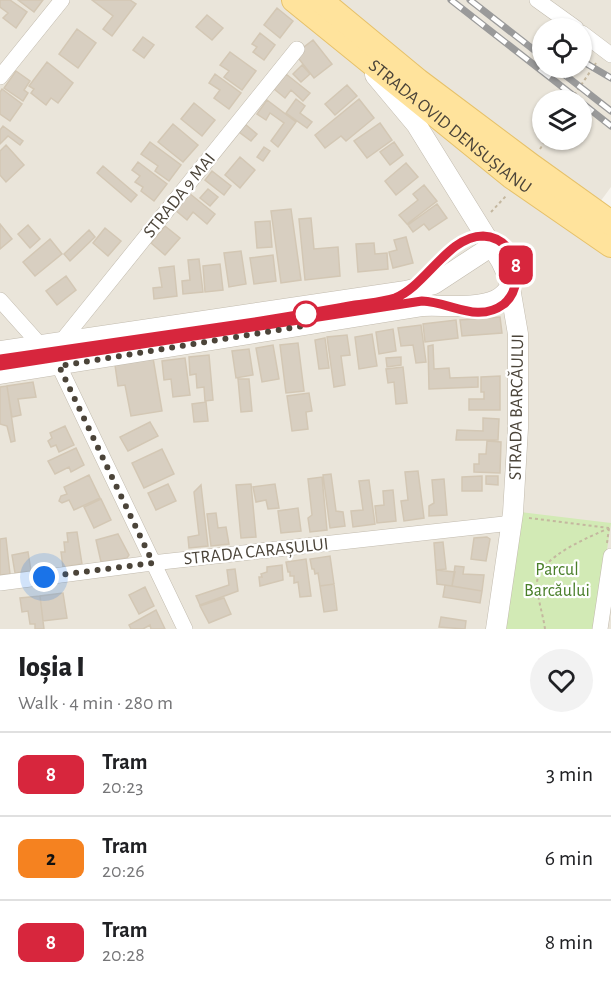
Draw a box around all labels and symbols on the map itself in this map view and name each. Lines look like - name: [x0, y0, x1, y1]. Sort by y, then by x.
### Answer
- street label: STRADA OVID DENSUȘIANU: [365, 57, 534, 197]
- street label: STRADA 9 MAI: [140, 150, 219, 241]
- line badge: 8: [496, 246, 536, 284]
- unlabelled marker: [293, 301, 319, 327]
- street label: STRADA BARCĂULUI: [504, 334, 527, 480]
- street label: STRADA CARAȘULUI: [183, 535, 330, 570]
- park label: Parcul Barcăului: [524, 561, 590, 600]
- your location: [29, 562, 59, 592]

